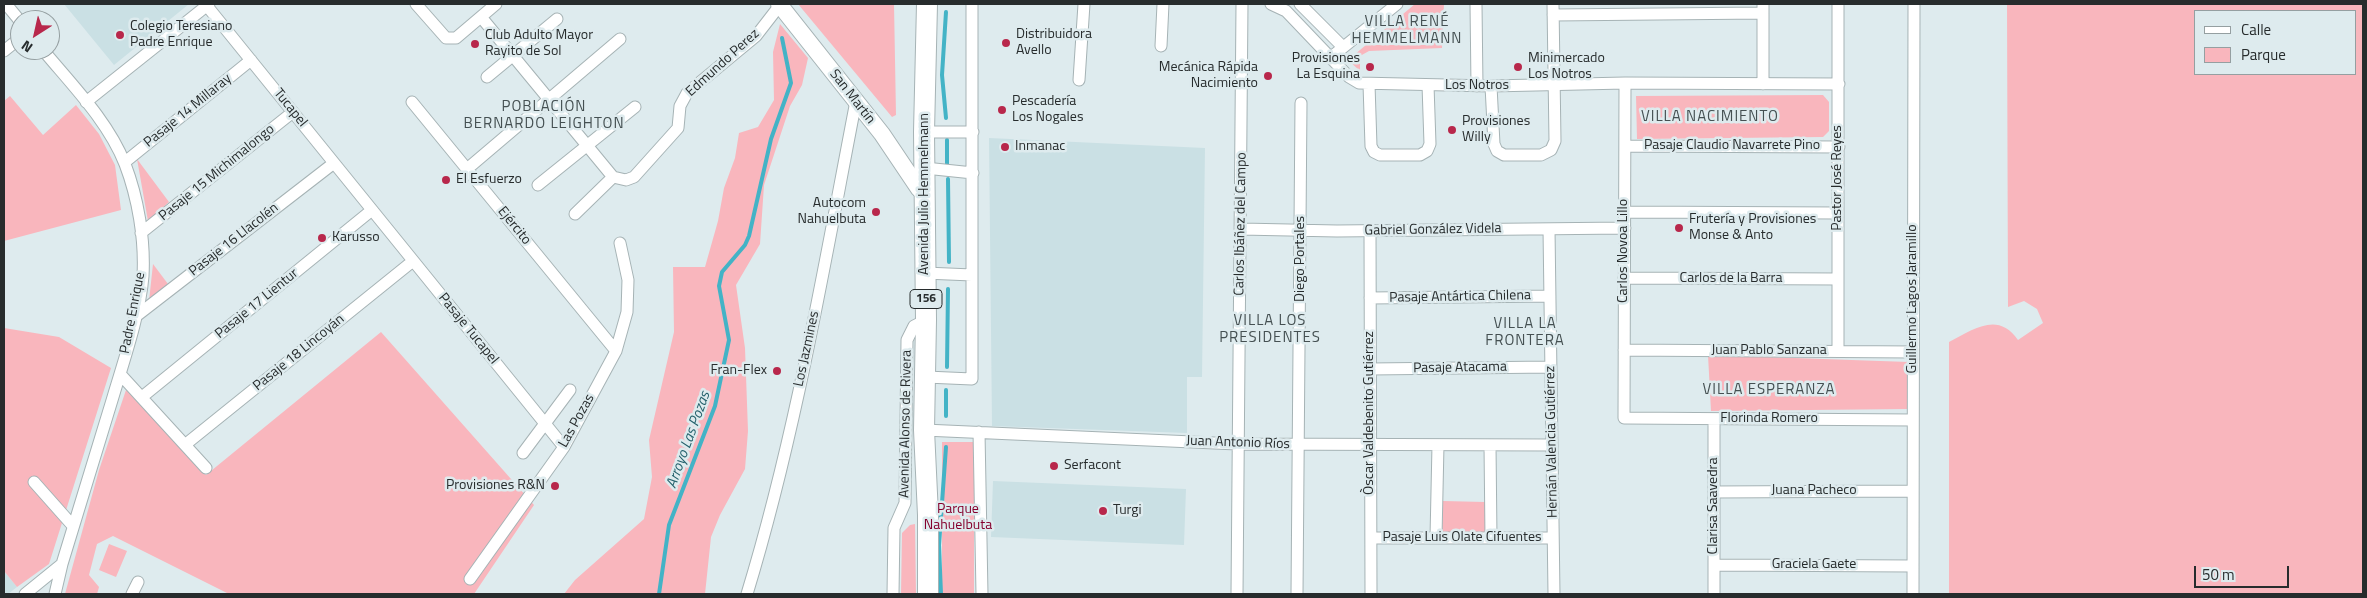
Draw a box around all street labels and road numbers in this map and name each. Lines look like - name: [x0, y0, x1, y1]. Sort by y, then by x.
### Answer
- street label: Edmundo Perez: [683, 26, 763, 100]
- street label: San Martín: [826, 66, 878, 128]
- street label: Pasaje 14 Millaray: [141, 71, 235, 151]
- street label: Los Notros: [1445, 78, 1509, 94]
- street label: Tucapel: [270, 85, 310, 131]
- street label: Avenida Julio Hemmelmann: [917, 113, 933, 275]
- street label: Pasaje 15 Michimalongo: [156, 121, 278, 225]
- street label: Pastor José Reyes: [1830, 125, 1846, 231]
- street label: Pasaje Claudio Navarrete Pino: [1644, 138, 1820, 154]
- street label: Carlos Ibáñez del Campo: [1231, 152, 1251, 296]
- street label: Carlos Novoa Lillo: [1616, 199, 1632, 303]
- street label: Pasaje 16 Llacolén: [186, 200, 282, 280]
- street label: Ejército: [494, 204, 534, 248]
- street label: Diego Portales: [1293, 216, 1309, 302]
- street label: Gabriel González Videla: [1364, 220, 1502, 240]
- street label: Guillermo Lagos Jaramillo: [1905, 224, 1921, 374]
- street label: Pasaje 17 Lientur: [212, 265, 302, 343]
- street label: Padre Enrique: [117, 271, 149, 355]
- street label: Carlos de la Barra: [1680, 271, 1782, 287]
- street label: Pasaje Antártica Chilena: [1389, 287, 1531, 307]
- street label: Pasaje Tucapel: [434, 290, 502, 368]
- road number: 156: [910, 290, 942, 308]
- street label: Los Jazmines: [791, 310, 823, 388]
- street label: Pasaje 18 Lincoyán: [250, 311, 348, 395]
- street label: Òscar Valdebenito Gutiérrez: [1362, 331, 1378, 495]
- street label: Juan Pablo Sanzana: [1711, 343, 1827, 359]
- street label: Avenida Alonso de Rivera: [896, 350, 916, 498]
- street label: Pasaje Atacama: [1413, 359, 1507, 377]
- street label: Hernán Valencia Gutiérrez: [1542, 366, 1562, 518]
- street label: Las Pozas: [555, 391, 599, 451]
- street label: Florinda Romero: [1720, 411, 1818, 427]
- street label: Juan Antonio Ríos: [1186, 433, 1290, 453]
- street label: Clarisa Saavedra: [1706, 458, 1722, 554]
- street label: Juana Pacheco: [1771, 483, 1857, 499]
- street label: Pasaje Luis Olate Cifuentes: [1382, 530, 1542, 546]
- street label: Graciela Gaete: [1772, 557, 1856, 573]

